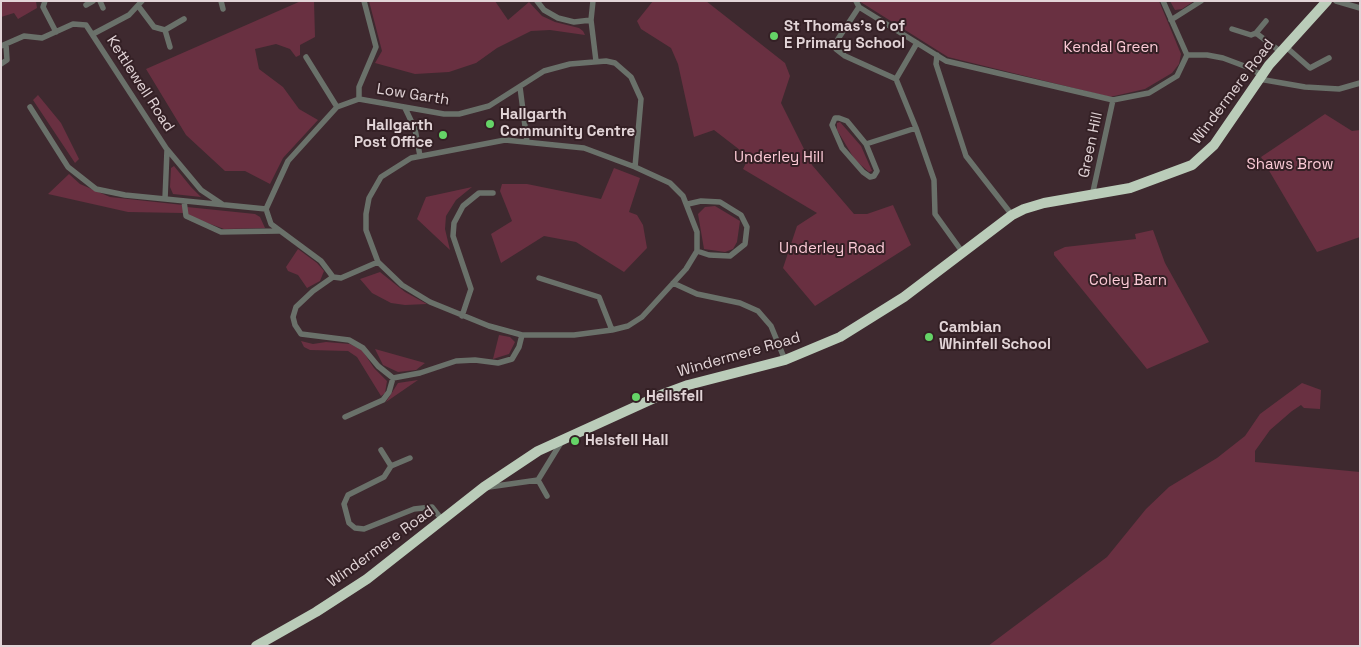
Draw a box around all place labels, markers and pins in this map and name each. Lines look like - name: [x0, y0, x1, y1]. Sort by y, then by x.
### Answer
- place label: St Thomas's C of E Primary School: [784, 18, 905, 53]
- marker: St Thomas's C of E Primary School: [768, 30, 780, 42]
- place label: Hallgarth Community Centre: [500, 106, 635, 141]
- place label: Hallgarth Post Office: [354, 117, 433, 152]
- marker: Hallgarth Community Centre: [484, 118, 496, 130]
- marker: Hallgarth Post Office: [437, 129, 449, 141]
- place label: Cambian Whinfell School: [939, 319, 1051, 354]
- marker: Cambian Whinfell School: [923, 331, 935, 343]
- place label: Hellsfell: [646, 388, 703, 406]
- marker: Hellsfell: [630, 391, 642, 403]
- place label: Helsfell Hall: [585, 432, 668, 450]
- marker: Helsfell Hall: [569, 435, 581, 447]

